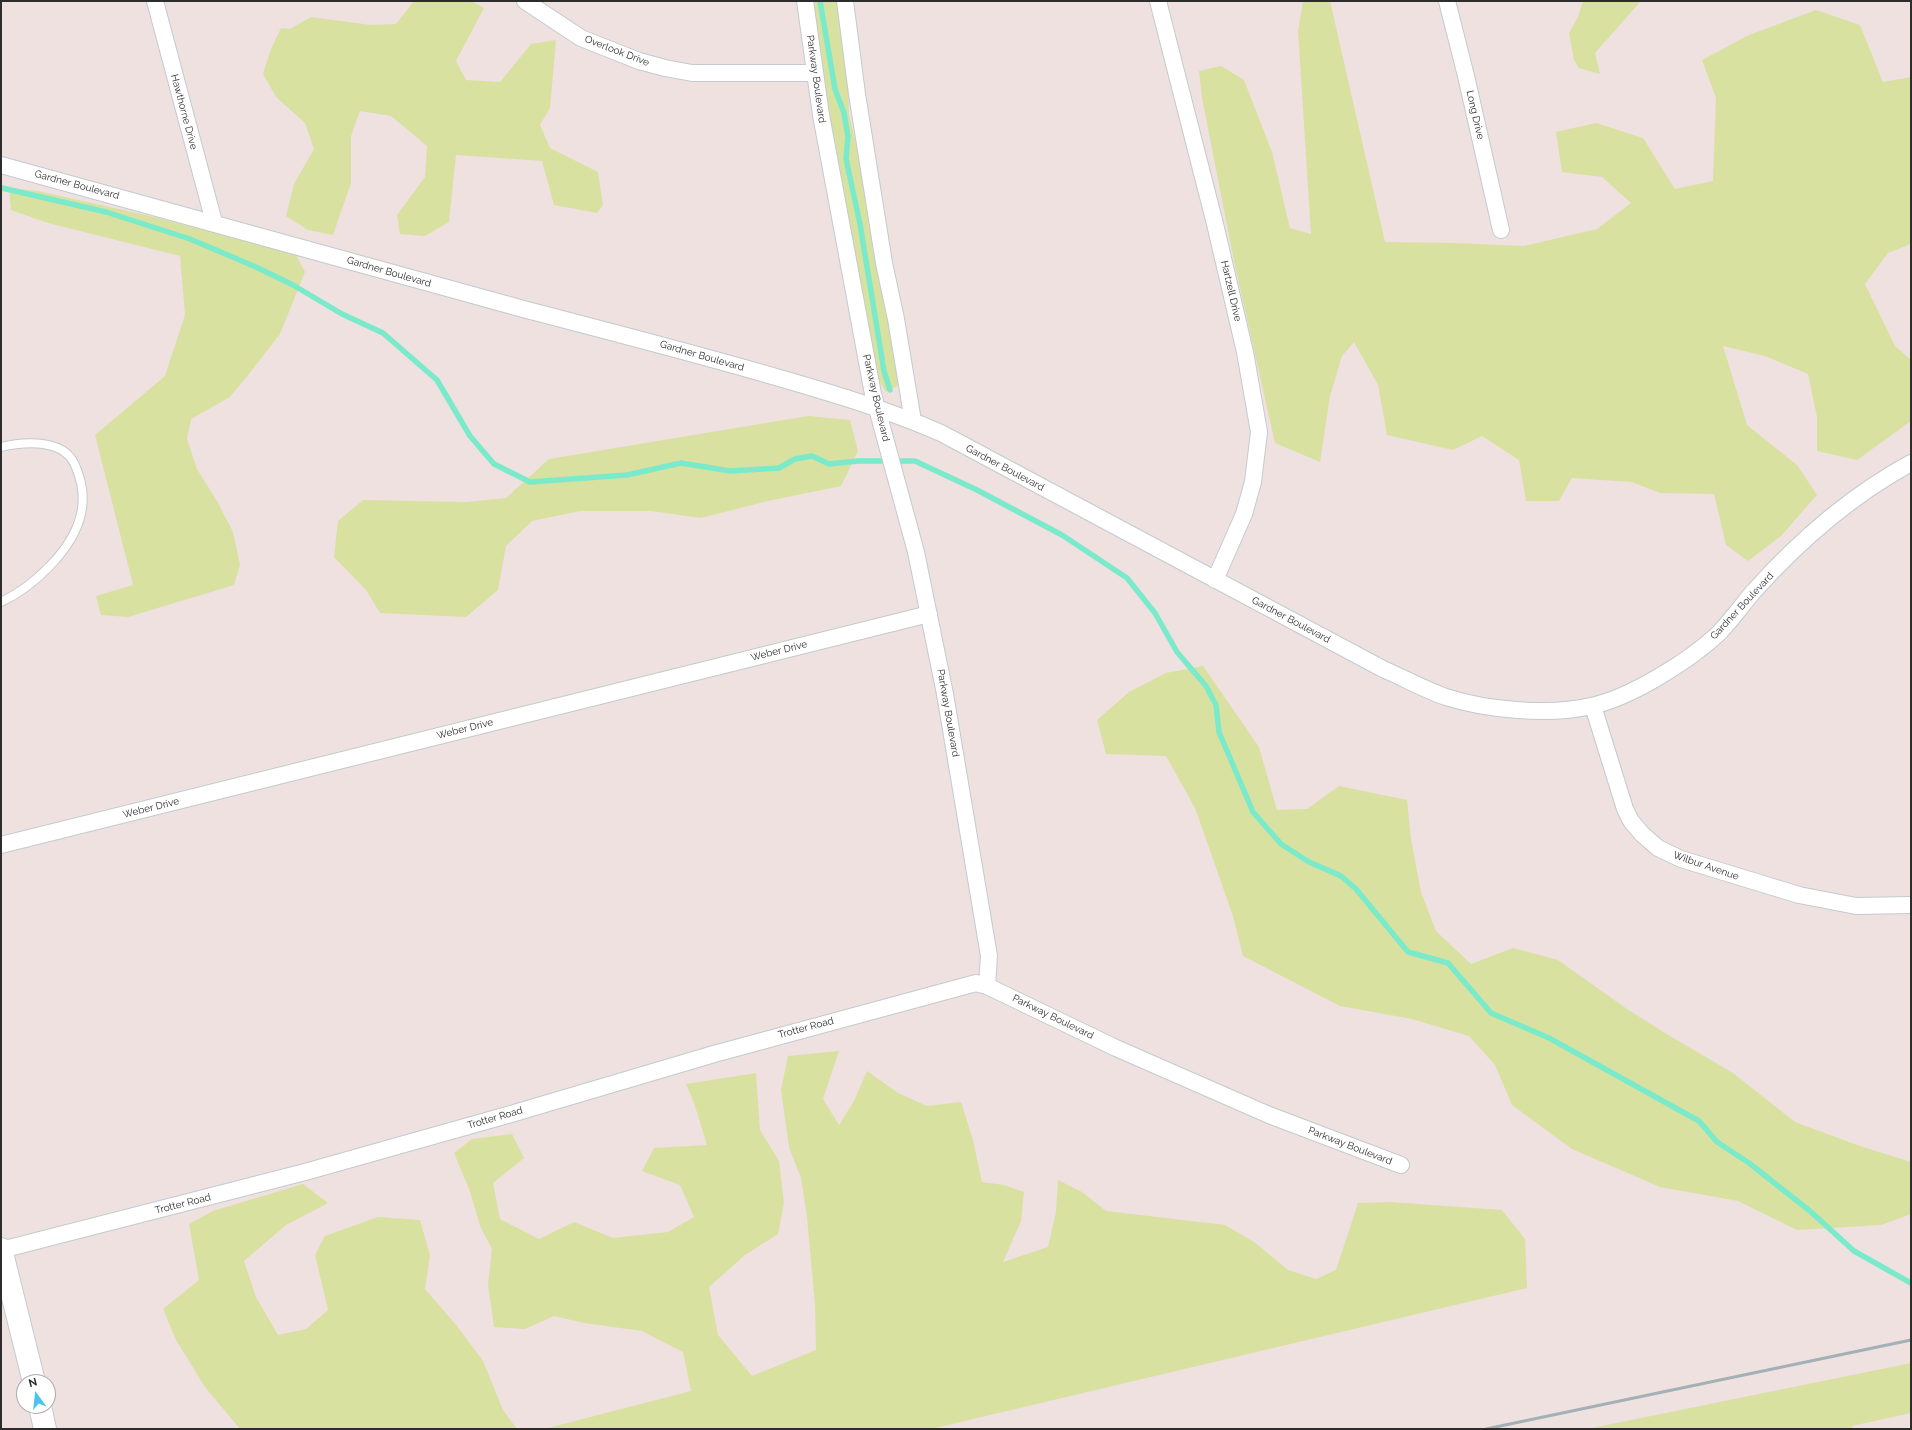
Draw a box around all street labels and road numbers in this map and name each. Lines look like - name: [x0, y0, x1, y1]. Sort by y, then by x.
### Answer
- street label: Overlook Drive: [583, 33, 651, 69]
- street label: Parkway Boulevard: [804, 34, 828, 124]
- street label: Hawthorne Drive: [168, 73, 200, 151]
- street label: Long Drive: [1464, 89, 1486, 141]
- street label: Gardner Boulevard: [33, 168, 121, 202]
- street label: Gardner Boulevard: [345, 254, 433, 290]
- street label: Hartzell Drive: [1218, 259, 1244, 323]
- street label: Gardner Boulevard: [658, 338, 746, 374]
- street label: Parkway Boulevard: [860, 353, 892, 443]
- street label: Gardner Boulevard: [964, 442, 1046, 494]
- street label: Gardner Boulevard: [1708, 570, 1776, 642]
- street label: Gardner Boulevard: [1250, 594, 1332, 646]
- street label: Weber Drive: [750, 638, 808, 664]
- street label: Parkway Boulevard: [934, 668, 962, 758]
- street label: Weber Drive: [436, 716, 494, 742]
- street label: Weber Drive: [122, 795, 180, 821]
- street label: Wilbur Avenue: [1672, 849, 1740, 883]
- street label: Parkway Boulevard: [1010, 992, 1096, 1042]
- street label: Trotter Road: [777, 1015, 835, 1041]
- street label: Trotter Road: [466, 1104, 524, 1132]
- street label: Parkway Boulevard: [1306, 1124, 1394, 1168]
- street label: Trotter Road: [154, 1191, 212, 1217]

